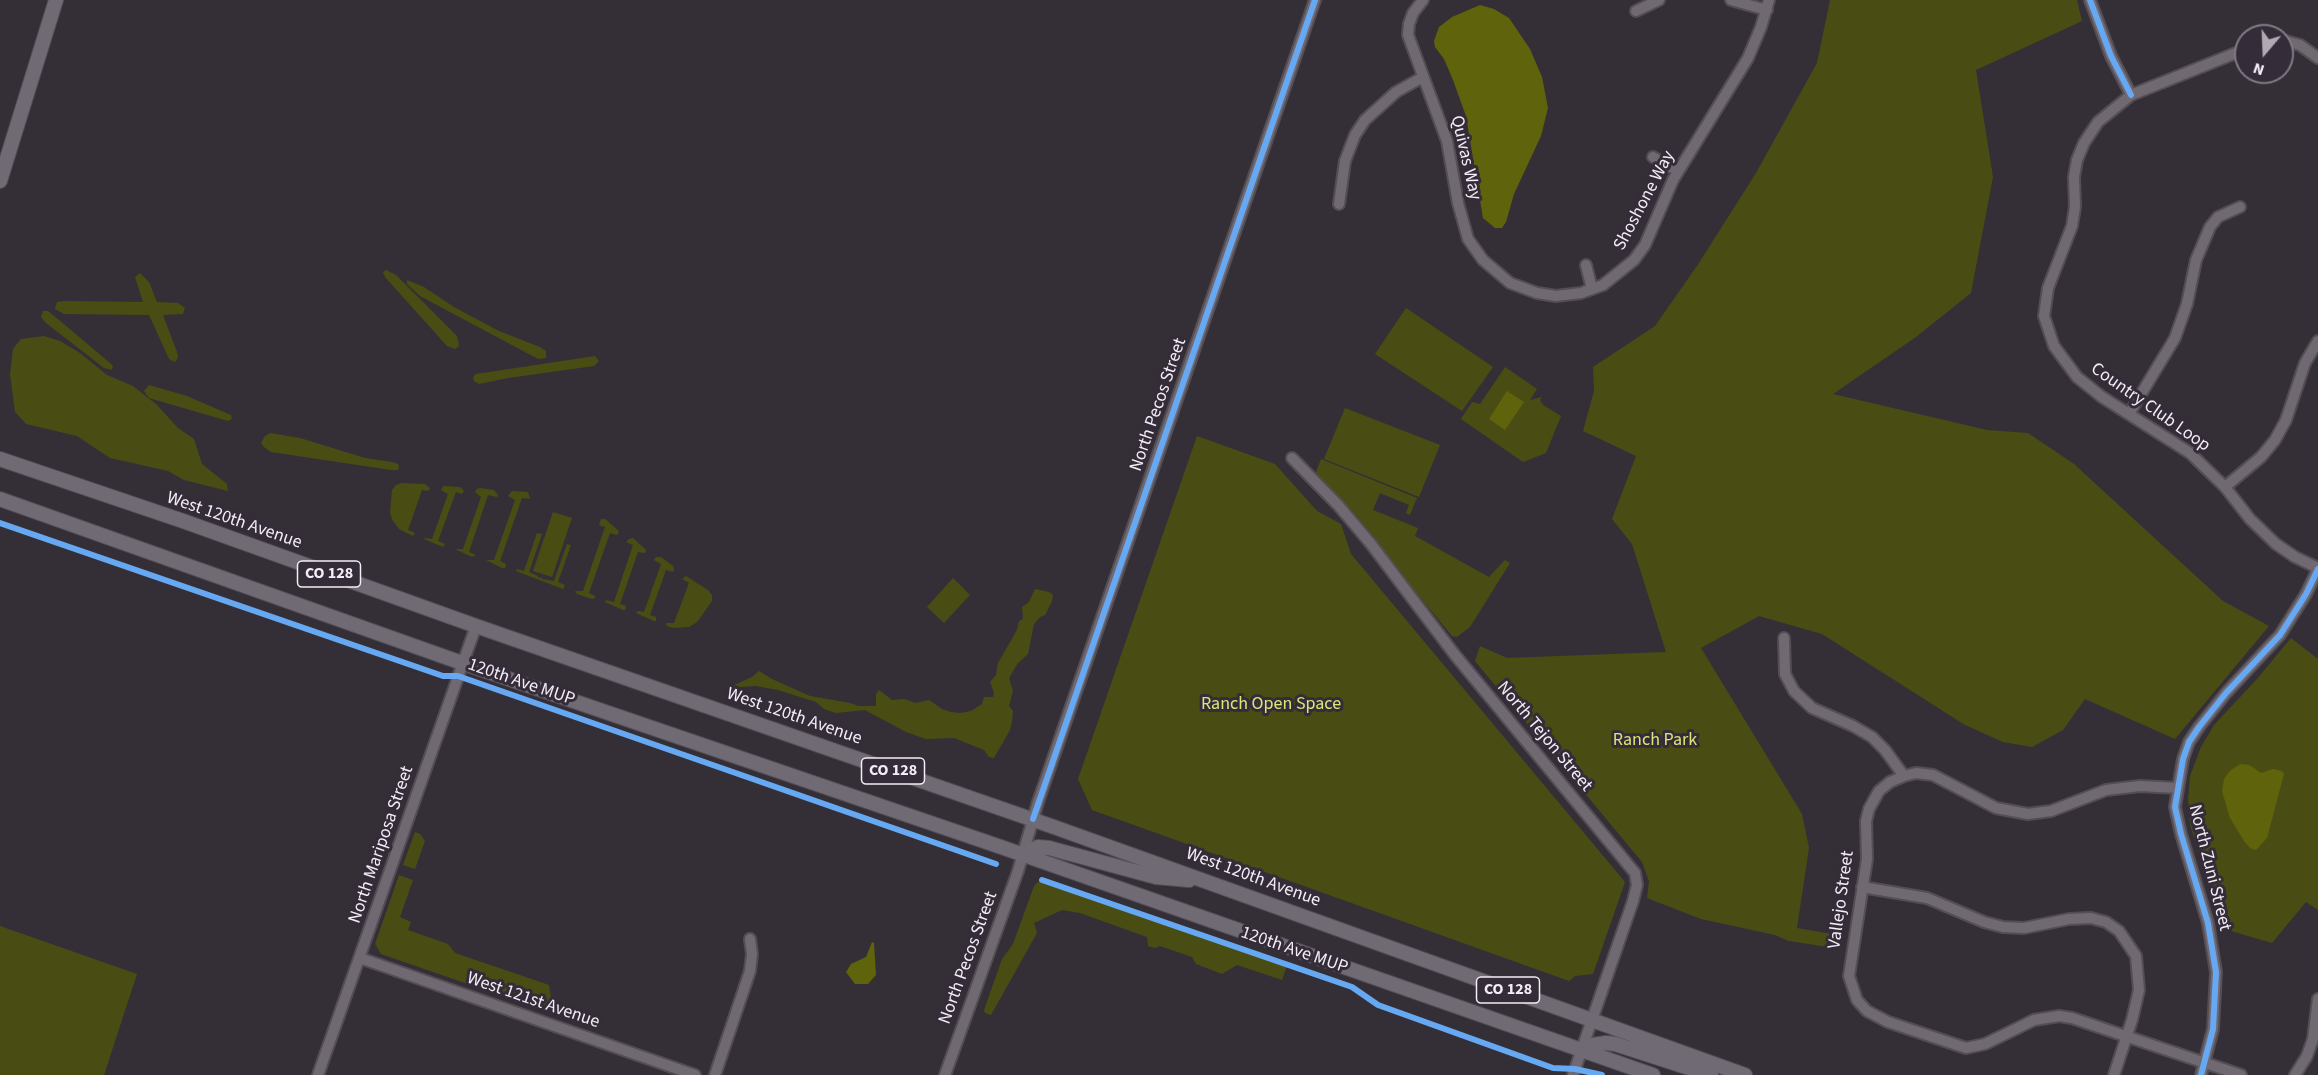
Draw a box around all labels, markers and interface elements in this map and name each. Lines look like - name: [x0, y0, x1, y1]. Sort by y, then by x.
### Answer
- north arrow: [2234, 24, 2294, 84]
- text: N: [2250, 57, 2267, 81]
- street label: Quivas Way: [1445, 114, 1485, 202]
- street label: Shoshone Way: [1610, 147, 1680, 255]
- street label: North Pecos Street: [1126, 335, 1192, 475]
- street label: Country Club Loop: [2086, 359, 2214, 457]
- street label: West 120th Avenue: [163, 488, 305, 554]
- road number: CO 128: [298, 561, 360, 587]
- street label: 120th Ave MUP: [465, 655, 577, 711]
- street label: North Tejon Street: [1492, 677, 1596, 797]
- street label: West 120th Avenue: [723, 684, 865, 750]
- park label: Ranch Open Space: [1201, 694, 1341, 716]
- park label: Ranch Park: [1613, 730, 1697, 752]
- road number: CO 128: [862, 758, 924, 784]
- street label: North Mariposa Street: [345, 763, 419, 927]
- street label: North Zuni Street: [2183, 803, 2235, 933]
- street label: West 120th Avenue: [1183, 844, 1323, 912]
- street label: Vallejo Street: [1824, 850, 1860, 950]
- street label: North Pecos Street: [935, 889, 1003, 1027]
- street label: 120th Ave MUP: [1238, 923, 1350, 979]
- street label: West 121st Avenue: [464, 968, 602, 1034]
- road number: CO 128: [1476, 977, 1540, 1003]

